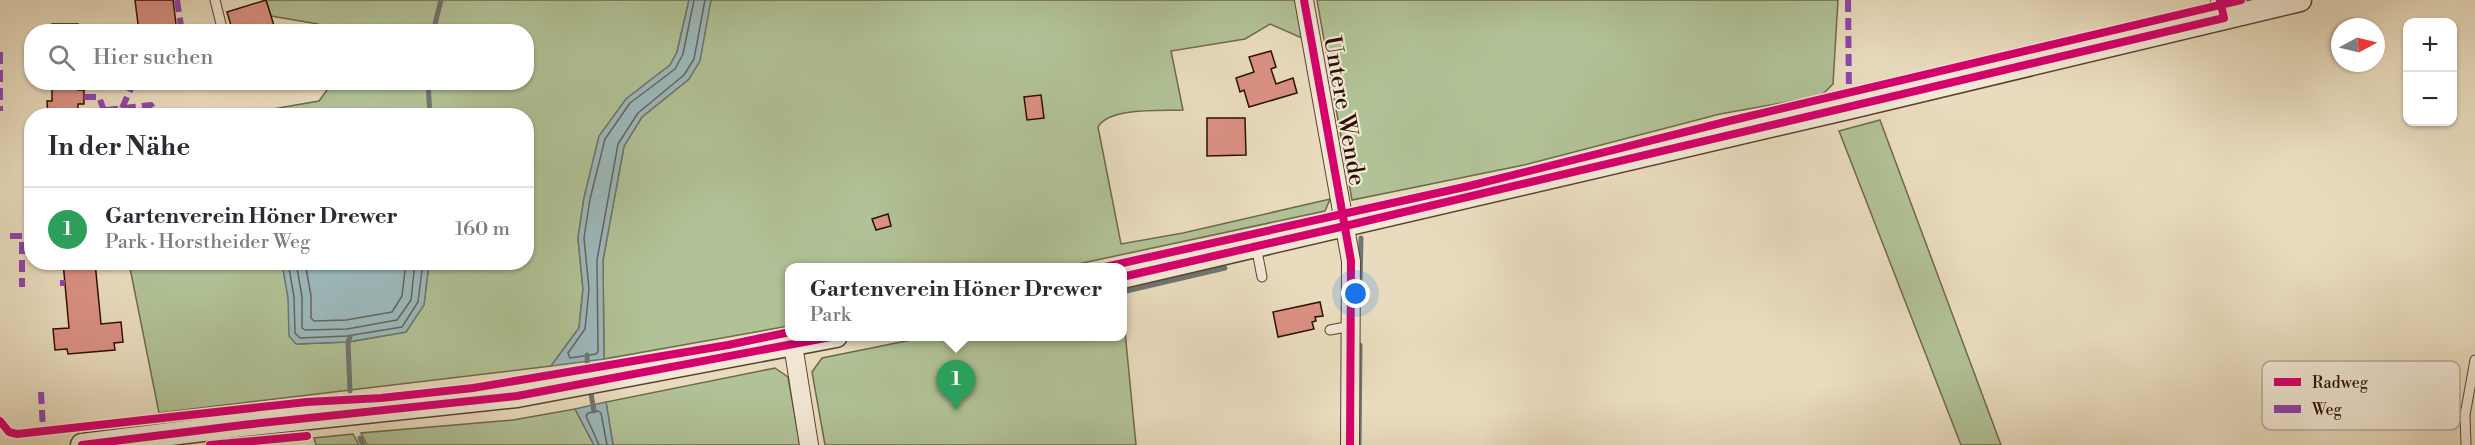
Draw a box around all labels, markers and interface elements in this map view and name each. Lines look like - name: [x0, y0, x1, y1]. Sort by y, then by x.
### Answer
- north arrow: [2331, 18, 2385, 72]
- map controls: [2403, 18, 2457, 126]
- button: +: [2403, 18, 2457, 72]
- search box: [24, 24, 534, 90]
- street label: Untere Wende: [1316, 34, 1372, 188]
- icon: search: [45, 41, 78, 74]
- text: Hier suchen: [93, 44, 213, 71]
- button: −: [2403, 72, 2457, 126]
- text: In der Nähe: [48, 131, 190, 163]
- text: Gartenverein Höner Drewer: [105, 203, 398, 230]
- text: 1: [63, 217, 72, 242]
- text: 160 m: [455, 217, 510, 242]
- text: Park · Horstheider Weg: [105, 230, 310, 255]
- popup: [785, 263, 1127, 341]
- text: Gartenverein Höner Drewer: [810, 276, 1102, 303]
- your location: [1341, 279, 1370, 308]
- text: Park: [810, 303, 851, 328]
- pin: 1: [936, 360, 976, 410]
- legend: [2262, 361, 2460, 430]
- text: Radweg: [2312, 373, 2369, 393]
- text: Weg: [2311, 400, 2343, 420]

